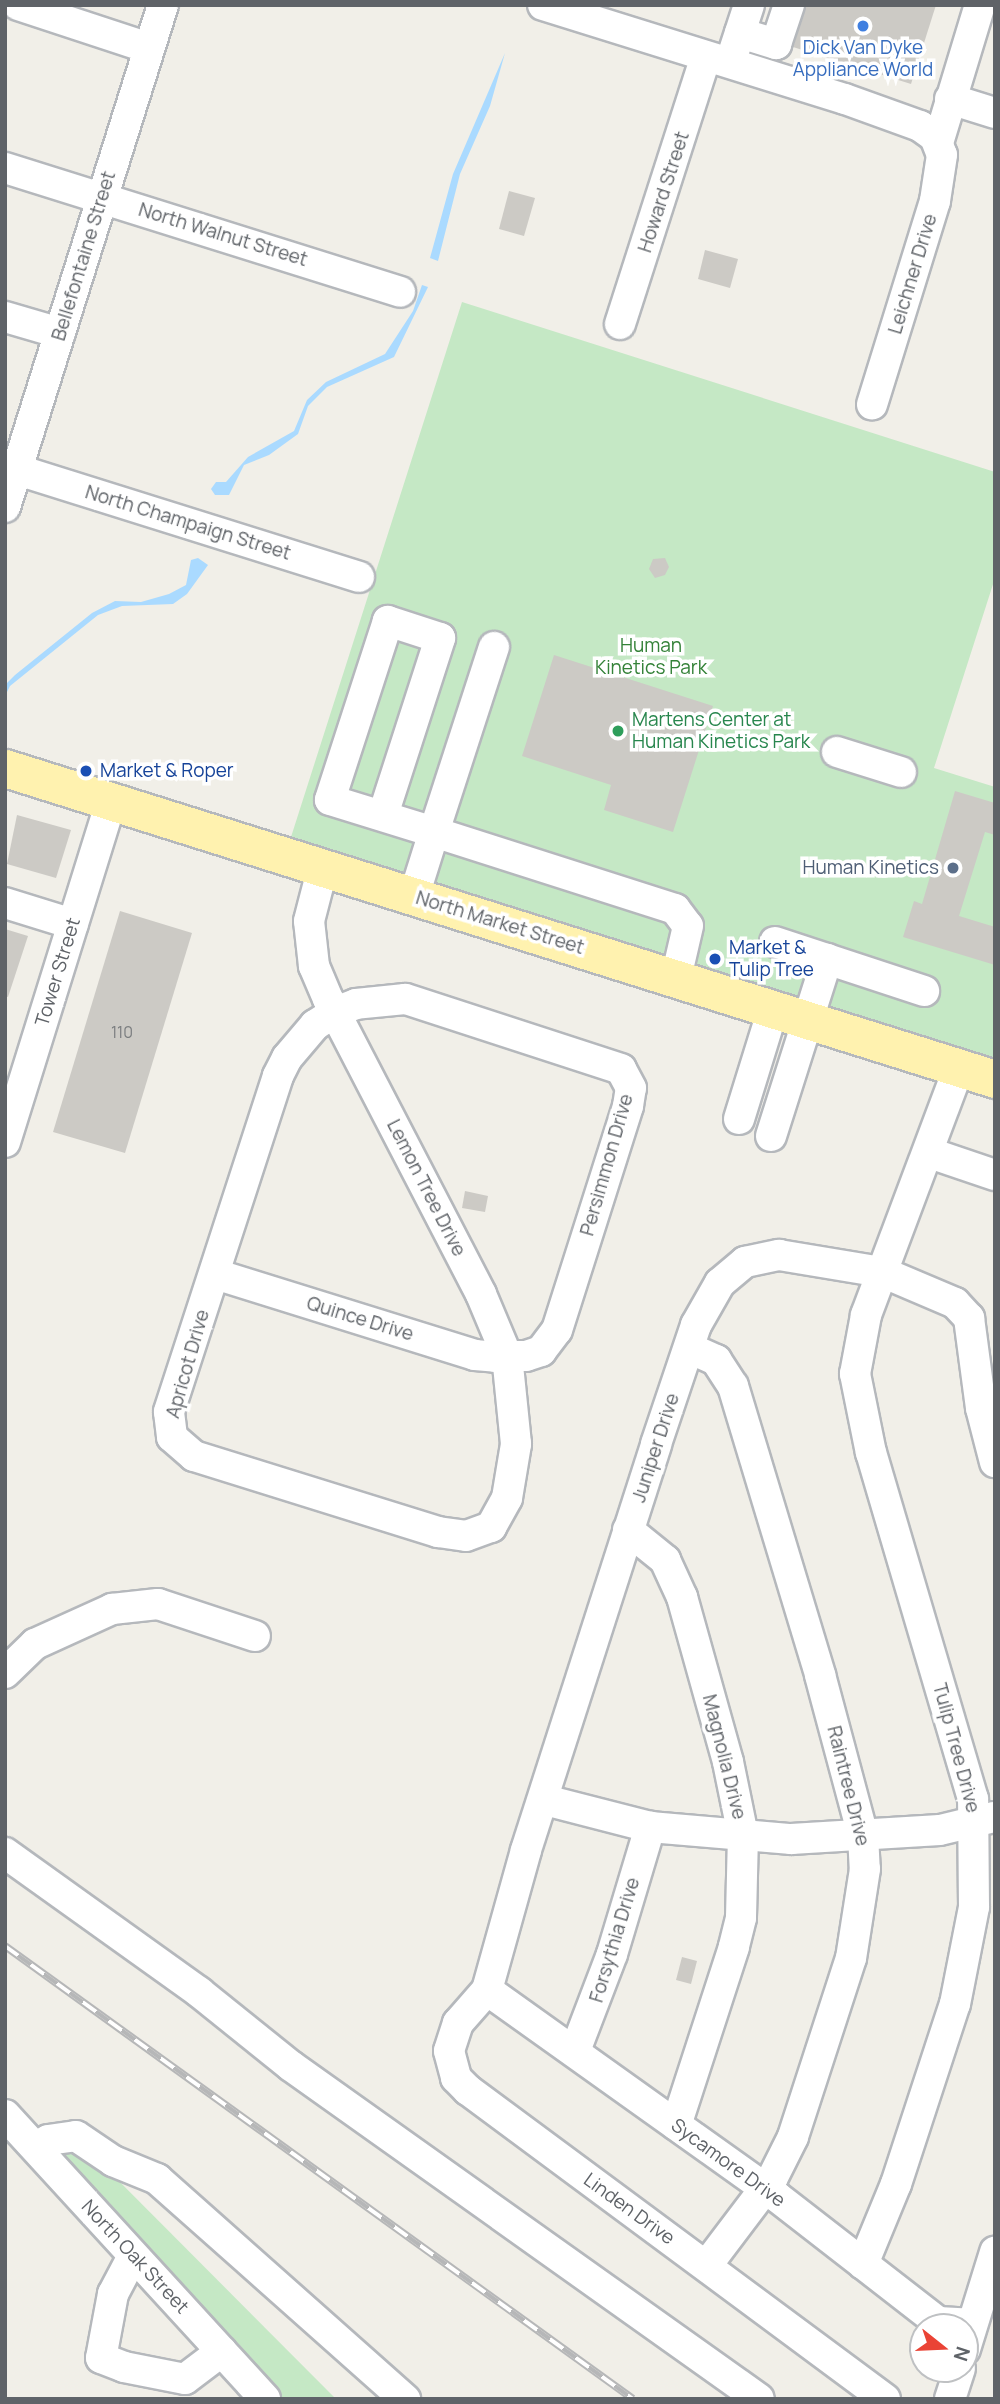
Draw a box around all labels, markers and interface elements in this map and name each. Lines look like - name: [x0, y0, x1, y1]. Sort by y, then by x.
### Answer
- marker: Dick Van Dyke Appliance World: [855, 18, 871, 34]
- place label: Dick Van Dyke Appliance World: [793, 37, 933, 81]
- street label: Howard Street: [634, 129, 694, 255]
- street label: Bellefontaine Street: [47, 168, 121, 344]
- street label: North Walnut Street: [136, 198, 310, 272]
- street label: Leichner Drive: [884, 211, 942, 337]
- street label: North Champaign Street: [82, 481, 294, 565]
- park label: Human Kinetics Park: [595, 635, 707, 679]
- place label: Martens Center at Human Kinetics Park: [632, 709, 810, 753]
- marker: Martens Center at Human Kinetics Park: [610, 723, 626, 739]
- place label: Market & Roper: [100, 760, 234, 782]
- marker: Market & Roper: [78, 763, 94, 779]
- place label: Human Kinetics: [802, 857, 939, 879]
- marker: Human Kinetics: [945, 860, 961, 876]
- street label: North Market Street: [413, 887, 587, 959]
- street label: Tower Street: [31, 915, 85, 1029]
- place label: Market & Tulip Tree: [729, 937, 814, 981]
- marker: Market & Tulip Tree: [707, 951, 723, 967]
- house number: 110: [111, 1022, 133, 1042]
- street label: Persimmon Drive: [576, 1092, 638, 1238]
- street label: Lemon Tree Drive: [382, 1116, 470, 1260]
- street label: Quince Drive: [304, 1292, 416, 1346]
- street label: Apricot Drive: [162, 1307, 214, 1421]
- street label: Juniper Drive: [628, 1391, 684, 1505]
- street label: Tulip Tree Drive: [928, 1681, 984, 1815]
- street label: Magnolia Drive: [697, 1692, 751, 1822]
- street label: Raintree Drive: [822, 1724, 874, 1848]
- street label: Forsythia Drive: [585, 1875, 645, 2005]
- street label: Sycamore Drive: [667, 2114, 789, 2212]
- street label: Linden Drive: [579, 2168, 679, 2250]
- street label: North Oak Street: [76, 2195, 194, 2319]
- north arrow: [909, 2313, 979, 2383]
- text: N: [948, 2343, 977, 2364]

